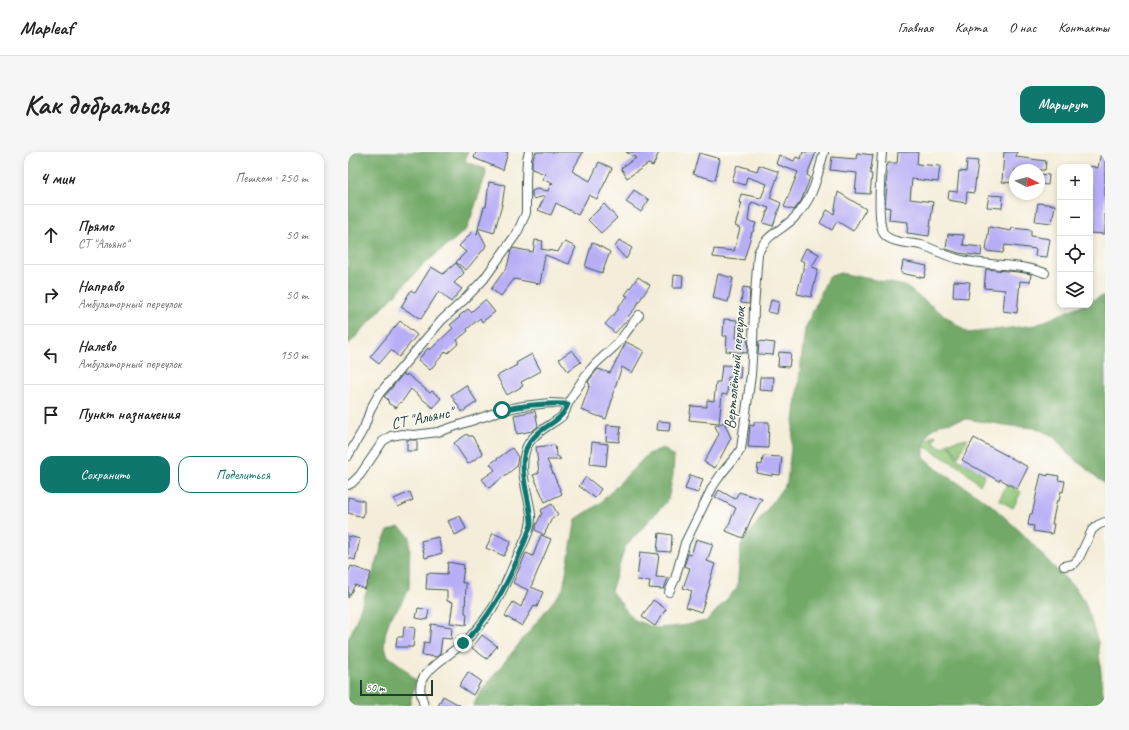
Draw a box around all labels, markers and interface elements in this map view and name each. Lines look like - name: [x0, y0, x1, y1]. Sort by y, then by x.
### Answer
- text: Mapleaf: [20, 16, 73, 40]
- text: Главная: [898, 19, 933, 36]
- text: Карта: [955, 19, 987, 36]
- text: О нас: [1009, 19, 1036, 36]
- text: Контакты: [1058, 19, 1109, 36]
- button: Маршрут: [1020, 86, 1105, 123]
- text: Как добраться: [24, 87, 169, 122]
- north arrow: [1009, 164, 1045, 200]
- map controls: [1057, 164, 1093, 308]
- button: +: [1057, 164, 1093, 200]
- text: 4 мин: [40, 168, 75, 189]
- text: Пешком · 250 m: [235, 170, 308, 186]
- button: −: [1057, 200, 1093, 236]
- text: Прямо: [78, 217, 114, 236]
- icon: ahead: [40, 224, 62, 246]
- text: 50 m: [286, 227, 308, 243]
- text: СТ "Альянс": [78, 236, 129, 252]
- button: locate: [1057, 236, 1093, 272]
- button: layers: [1057, 272, 1093, 308]
- text: Направо: [78, 277, 124, 296]
- icon: right: [40, 284, 62, 306]
- text: 50 m: [286, 287, 308, 303]
- text: Амбулаторный переулок: [78, 296, 182, 312]
- street label: Вертолётный переулок: [720, 304, 750, 430]
- text: Налево: [78, 337, 116, 356]
- icon: left: [40, 344, 62, 366]
- text: 150 m: [280, 347, 308, 363]
- text: Амбулаторный переулок: [78, 356, 182, 372]
- route start: [493, 401, 511, 419]
- street label: СТ "Альянс": [389, 402, 458, 434]
- icon: arrive: [40, 404, 62, 426]
- text: Пункт назначения: [78, 405, 180, 424]
- button: Сохранить: [40, 456, 170, 493]
- button: Поделиться: [178, 456, 308, 493]
- route end: [454, 634, 472, 652]
- scale bar: [360, 678, 433, 697]
- text: 50 m: [366, 680, 385, 694]

